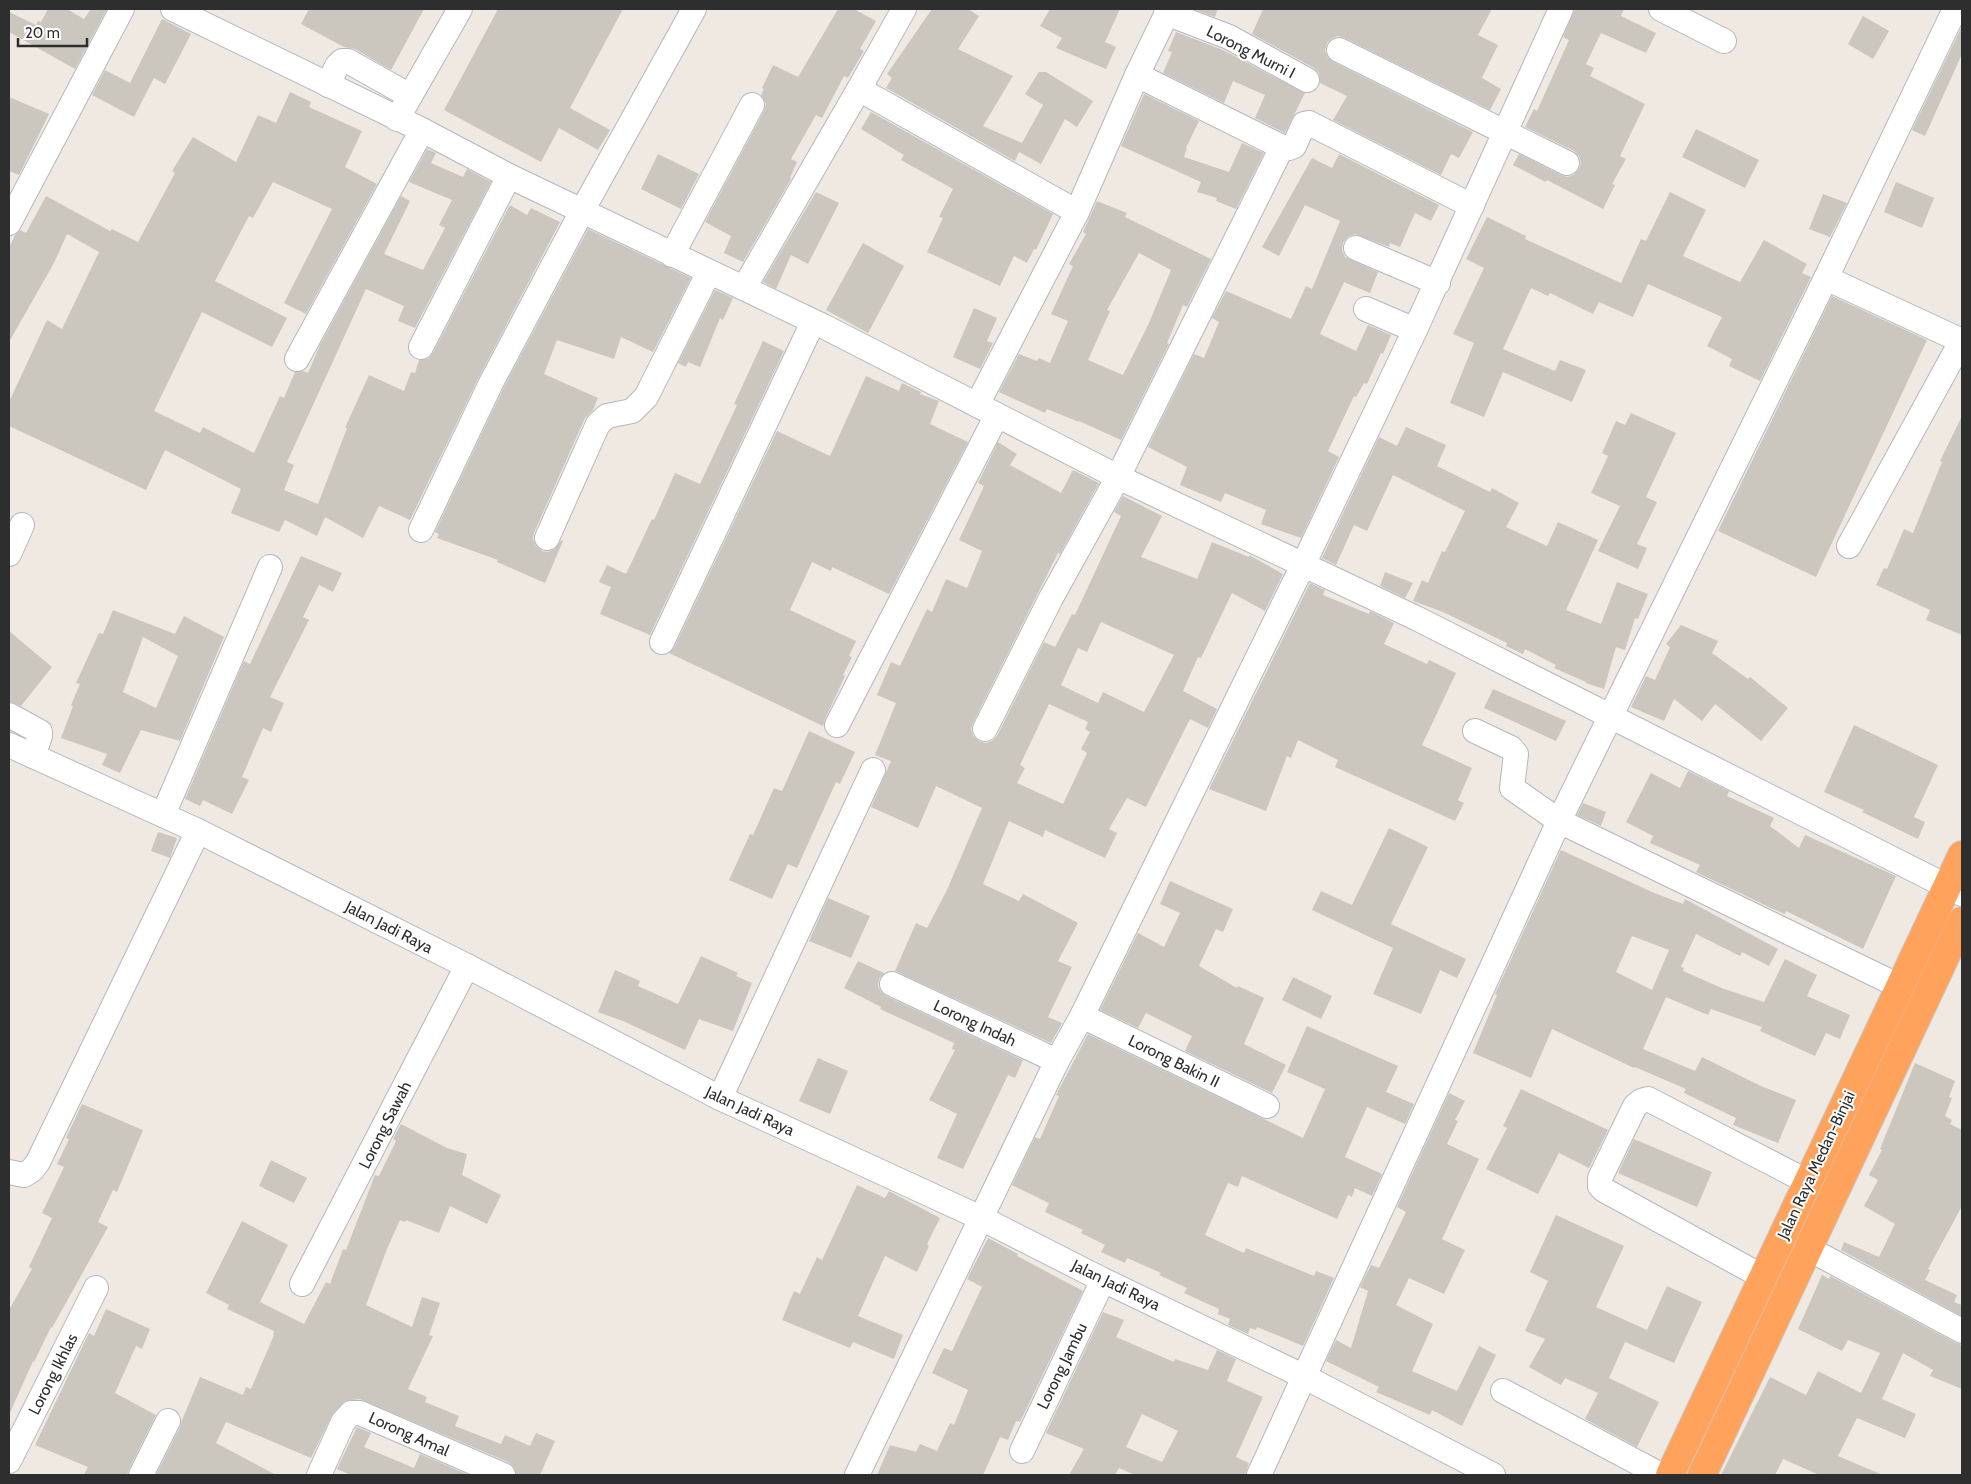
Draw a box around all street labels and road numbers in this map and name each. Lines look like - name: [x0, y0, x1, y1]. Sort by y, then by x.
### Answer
- street label: Lorong Murni I: [1203, 21, 1299, 83]
- street label: Jalan Jadi Raya: [341, 896, 436, 957]
- street label: Lorong Indah: [931, 996, 1019, 1050]
- street label: Lorong Bakin II: [1125, 1031, 1223, 1091]
- street label: Lorong Sawah: [355, 1078, 415, 1172]
- street label: Jalan Jadi Raya: [702, 1082, 798, 1140]
- street label: Jalan Raya Medan-Binjai: [1773, 1088, 1859, 1243]
- street label: Jalan Jadi Raya: [1068, 1255, 1163, 1315]
- street label: Lorong Jambu: [1033, 1320, 1091, 1412]
- street label: Lorong Ikhlas: [24, 1330, 82, 1418]
- street label: Lorong Amal: [366, 1408, 452, 1460]

